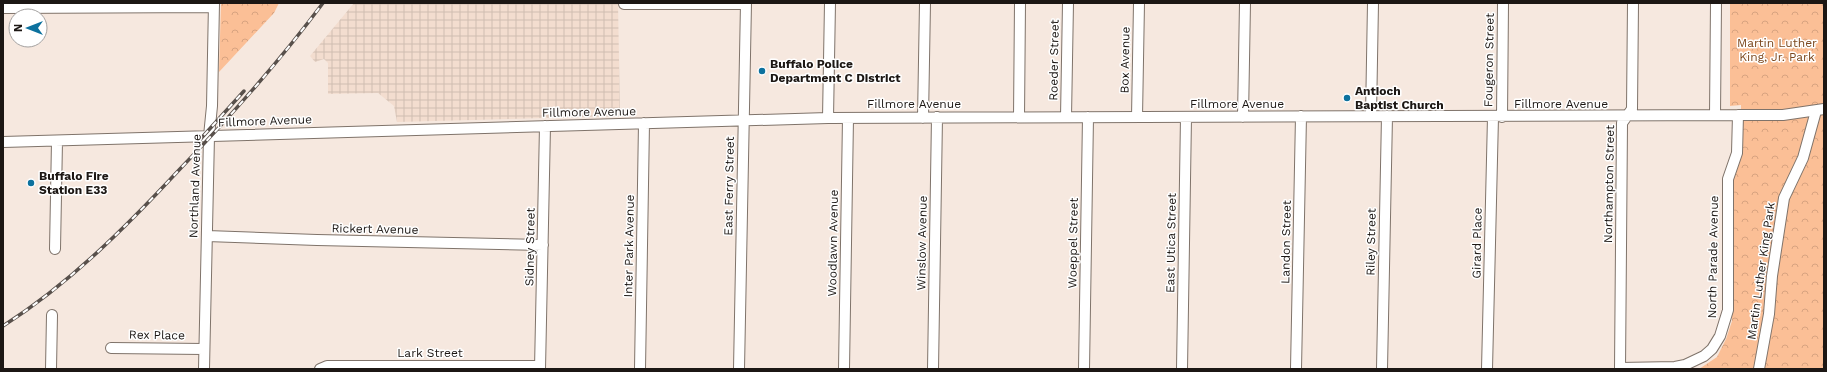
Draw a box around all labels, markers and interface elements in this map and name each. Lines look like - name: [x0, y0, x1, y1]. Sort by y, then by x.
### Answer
- north arrow: [8, 8, 48, 48]
- street label: Fougeron Street: [1481, 13, 1497, 107]
- street label: Roeder Street: [1046, 19, 1062, 101]
- text: N: [12, 24, 25, 32]
- street label: Box Avenue: [1117, 26, 1133, 94]
- park label: Martin Luther King, Jr. Park: [1737, 36, 1817, 64]
- place label: Buffalo Police Department C District: [770, 57, 901, 85]
- marker: Buffalo Police Department C District: [757, 66, 767, 76]
- place label: Antioch Baptist Church: [1355, 84, 1444, 112]
- marker: Antioch Baptist Church: [1342, 93, 1352, 103]
- street label: Fillmore Avenue: [867, 97, 961, 111]
- street label: Fillmore Avenue: [1190, 97, 1284, 111]
- street label: Fillmore Avenue: [1514, 97, 1608, 111]
- street label: Fillmore Avenue: [542, 104, 636, 120]
- street label: Fillmore Avenue: [218, 112, 312, 130]
- street label: Northampton Street: [1601, 125, 1617, 243]
- street label: Northland Avenue: [186, 134, 204, 238]
- street label: East Ferry Street: [721, 136, 737, 236]
- place label: Buffalo Fire Station E33: [39, 169, 109, 197]
- marker: Buffalo Fire Station E33: [26, 178, 36, 188]
- street label: Woodlawn Avenue: [825, 189, 841, 297]
- street label: East Utica Street: [1163, 193, 1179, 293]
- street label: Inter Park Avenue: [621, 194, 637, 298]
- street label: Winslow Avenue: [914, 195, 930, 291]
- street label: North Parade Avenue: [1705, 195, 1721, 319]
- street label: Woeppel Street: [1065, 198, 1081, 288]
- street label: Landon Street: [1278, 200, 1294, 284]
- street label: Martin Luther King Park: [1744, 201, 1778, 341]
- street label: Girard Place: [1469, 207, 1485, 279]
- street label: Sidney Street: [522, 208, 538, 286]
- street label: Riley Street: [1363, 208, 1379, 276]
- street label: Rickert Avenue: [331, 221, 419, 237]
- street label: Rex Place: [129, 328, 185, 342]
- street label: Lark Street: [397, 346, 463, 360]

